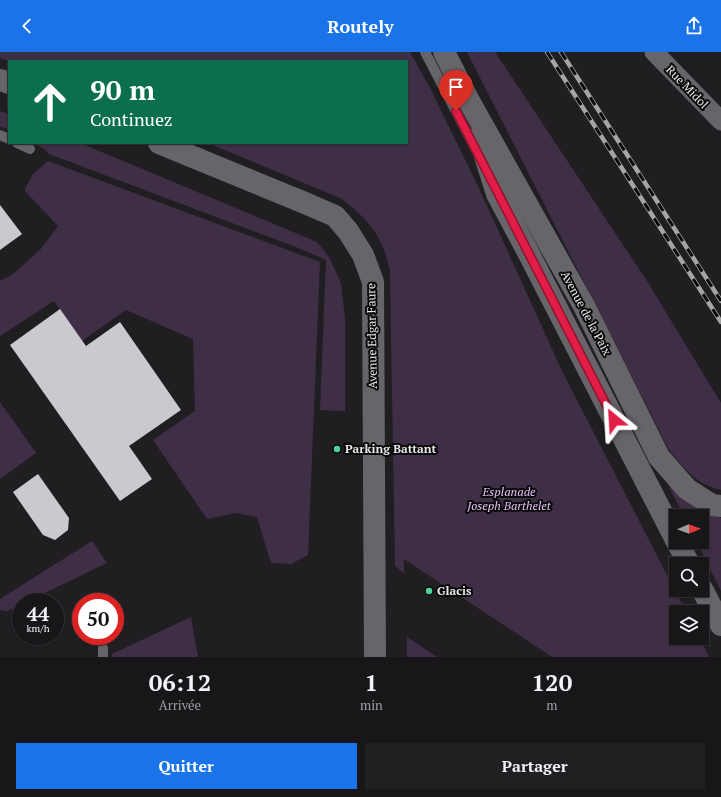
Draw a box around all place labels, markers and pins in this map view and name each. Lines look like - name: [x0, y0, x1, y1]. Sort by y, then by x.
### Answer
- pin: [439, 70, 473, 111]
- place label: Parking Battant: [345, 441, 437, 456]
- marker: Parking Battant: [332, 444, 342, 454]
- place label: Glacis: [437, 583, 472, 598]
- marker: Glacis: [424, 586, 434, 596]

